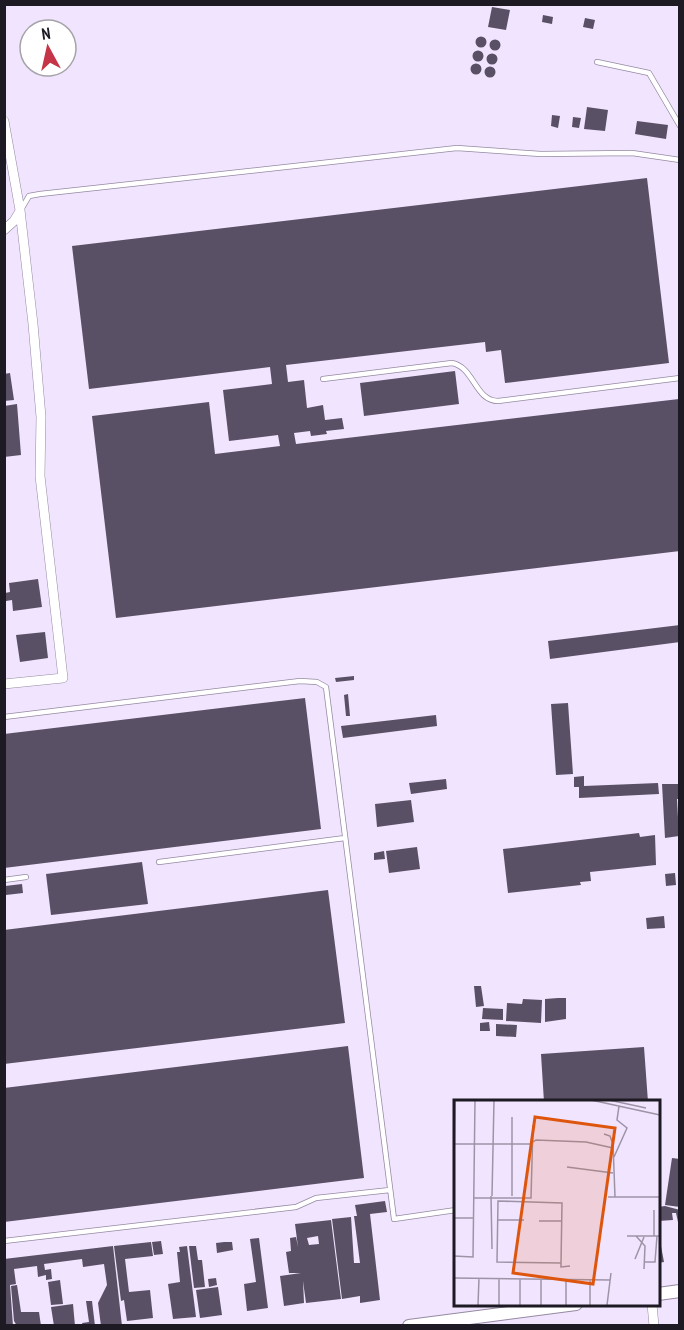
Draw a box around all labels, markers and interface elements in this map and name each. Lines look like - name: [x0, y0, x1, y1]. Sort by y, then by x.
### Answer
- north arrow: [18, 18, 78, 78]
- text: N: [40, 23, 52, 44]
- inset map: [454, 1100, 660, 1306]

